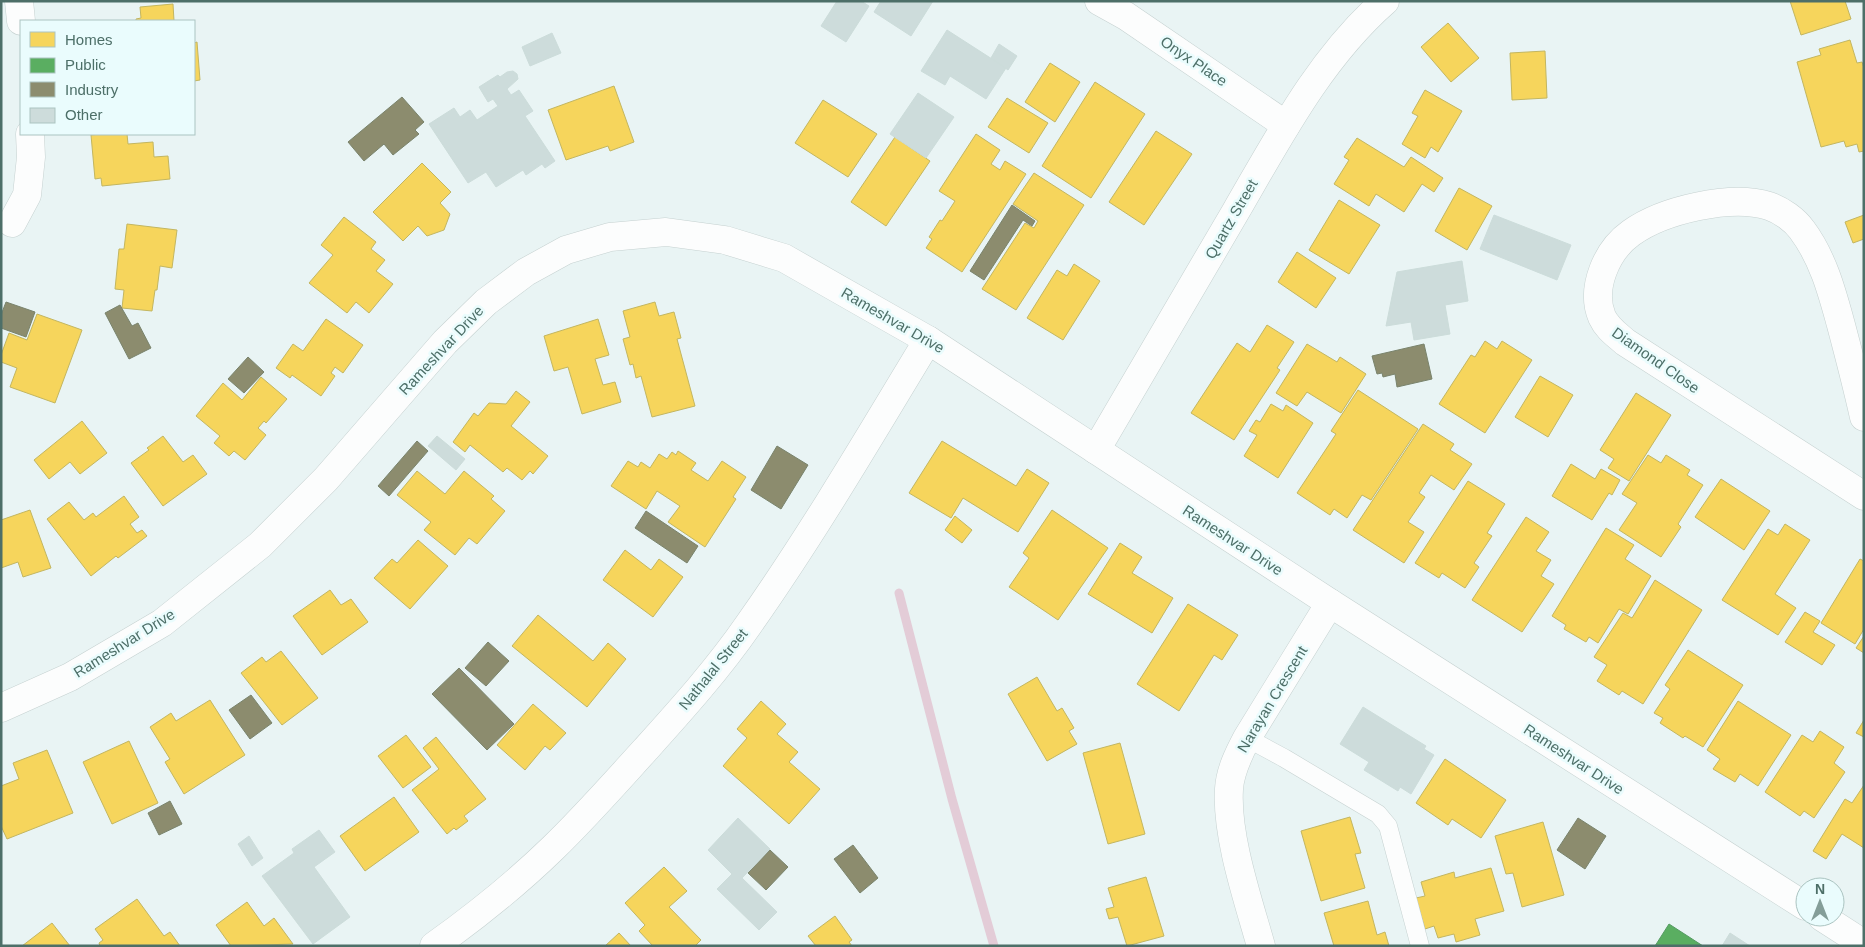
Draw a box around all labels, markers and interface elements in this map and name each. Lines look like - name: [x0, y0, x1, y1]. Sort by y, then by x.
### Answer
- legend: [20, 20, 195, 135]
- text: Homes: [65, 31, 113, 48]
- street label: Onyx Place: [1157, 33, 1231, 89]
- text: Public: [65, 56, 106, 73]
- text: Industry: [65, 81, 119, 98]
- text: Other: [65, 106, 103, 123]
- street label: Quartz Street: [1201, 175, 1261, 262]
- street label: Rameshvar Drive: [839, 284, 947, 356]
- street label: Rameshvar Drive: [395, 302, 487, 398]
- street label: Diamond Close: [1609, 324, 1703, 396]
- street label: Rameshvar Drive: [1180, 501, 1286, 579]
- street label: Rameshvar Drive: [70, 605, 178, 681]
- street label: Nathalal Street: [675, 624, 751, 713]
- street label: Narayan Crescent: [1234, 642, 1311, 755]
- street label: Rameshvar Drive: [1521, 720, 1627, 798]
- north arrow: [1795, 877, 1845, 927]
- text: N: [1815, 881, 1825, 897]

